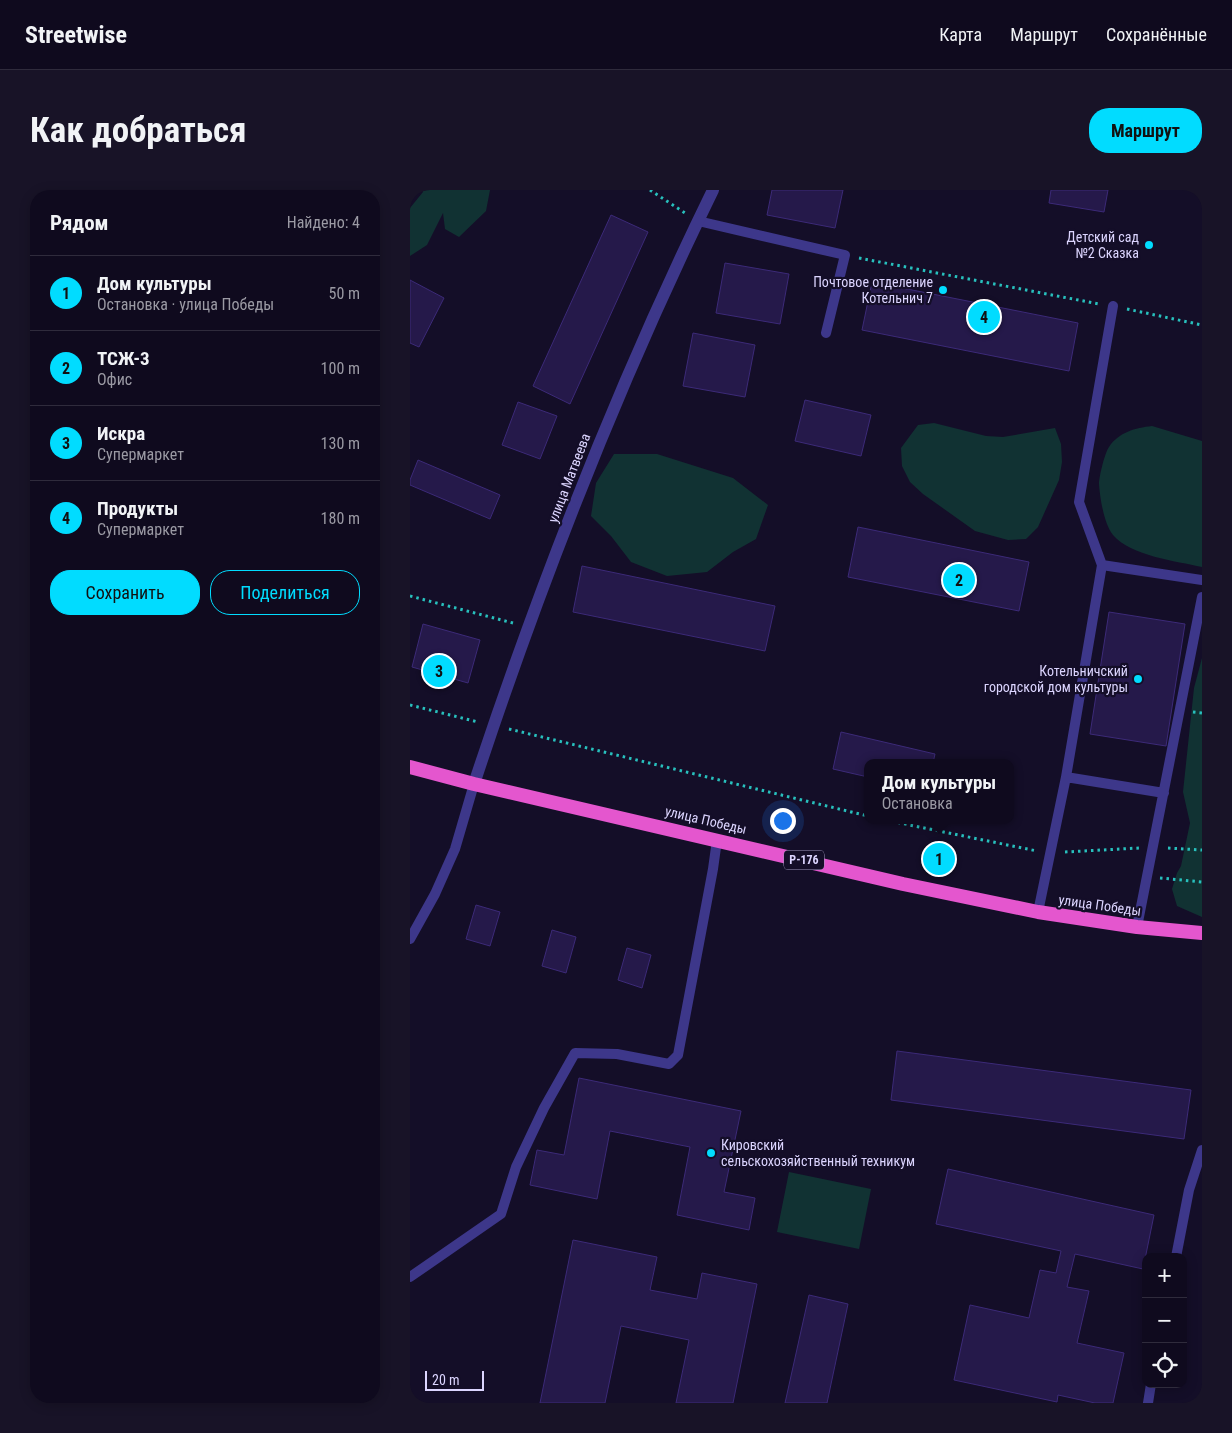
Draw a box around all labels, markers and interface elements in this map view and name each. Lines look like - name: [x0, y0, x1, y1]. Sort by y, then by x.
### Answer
- text: Streetwise: [25, 21, 127, 49]
- text: Карта: [939, 24, 982, 45]
- text: Маршрут: [1010, 24, 1078, 45]
- text: Сохранённые: [1106, 24, 1207, 45]
- button: Маршрут: [1089, 108, 1202, 153]
- text: Как добраться: [30, 110, 246, 151]
- text: Рядом: [50, 211, 109, 235]
- text: Найдено: 4: [287, 213, 360, 232]
- place label: Детский сад №2 Сказка: [1067, 229, 1139, 261]
- marker: Детский сад №2 Сказка: [1143, 239, 1155, 251]
- text: Дом культуры: [97, 272, 212, 295]
- place label: Почтовое отделение Котельнич 7: [813, 274, 933, 306]
- text: 1: [62, 284, 70, 303]
- text: 50 m: [328, 284, 360, 303]
- marker: Почтовое отделение Котельнич 7: [937, 284, 949, 296]
- text: Остановка · улица Победы: [97, 295, 274, 314]
- pin: 4: [968, 298, 1000, 336]
- text: ТСЖ-3: [97, 347, 150, 370]
- text: 2: [62, 359, 70, 378]
- text: 100 m: [321, 359, 360, 378]
- text: Офис: [97, 370, 132, 389]
- text: Искра: [97, 422, 145, 445]
- street label: улица Матвеева: [545, 431, 593, 525]
- text: 3: [62, 434, 70, 453]
- text: 130 m: [321, 434, 360, 453]
- text: Супермаркет: [97, 445, 184, 464]
- text: Продукты: [97, 497, 178, 520]
- text: 4: [62, 509, 70, 528]
- text: 180 m: [321, 509, 360, 528]
- text: Супермаркет: [97, 520, 184, 539]
- pin: 2: [943, 561, 975, 599]
- button: Сохранить: [50, 570, 200, 615]
- button: Поделиться: [210, 570, 360, 615]
- pin: 3: [423, 652, 455, 690]
- place label: Котельничский городской дом культуры: [984, 663, 1128, 695]
- marker: Котельничский городской дом культуры: [1132, 673, 1144, 685]
- popup: [864, 759, 1014, 824]
- text: Дом культуры: [882, 771, 996, 794]
- text: Остановка: [882, 794, 953, 813]
- street label: улица Победы: [664, 803, 748, 837]
- your location: [770, 808, 796, 834]
- pin: 1: [923, 840, 955, 878]
- road number: Р-176: [784, 850, 824, 870]
- street label: улица Победы: [1058, 891, 1142, 919]
- place label: Кировский сельскохозяйственный техникум: [721, 1137, 915, 1169]
- marker: Кировский сельскохозяйственный техникум: [705, 1147, 717, 1159]
- map controls: [1142, 1253, 1187, 1388]
- button: +: [1142, 1253, 1187, 1298]
- button: −: [1142, 1298, 1187, 1343]
- button: locate: [1142, 1343, 1187, 1388]
- scale bar: [425, 1368, 484, 1391]
- text: 20 m: [432, 1372, 460, 1388]

